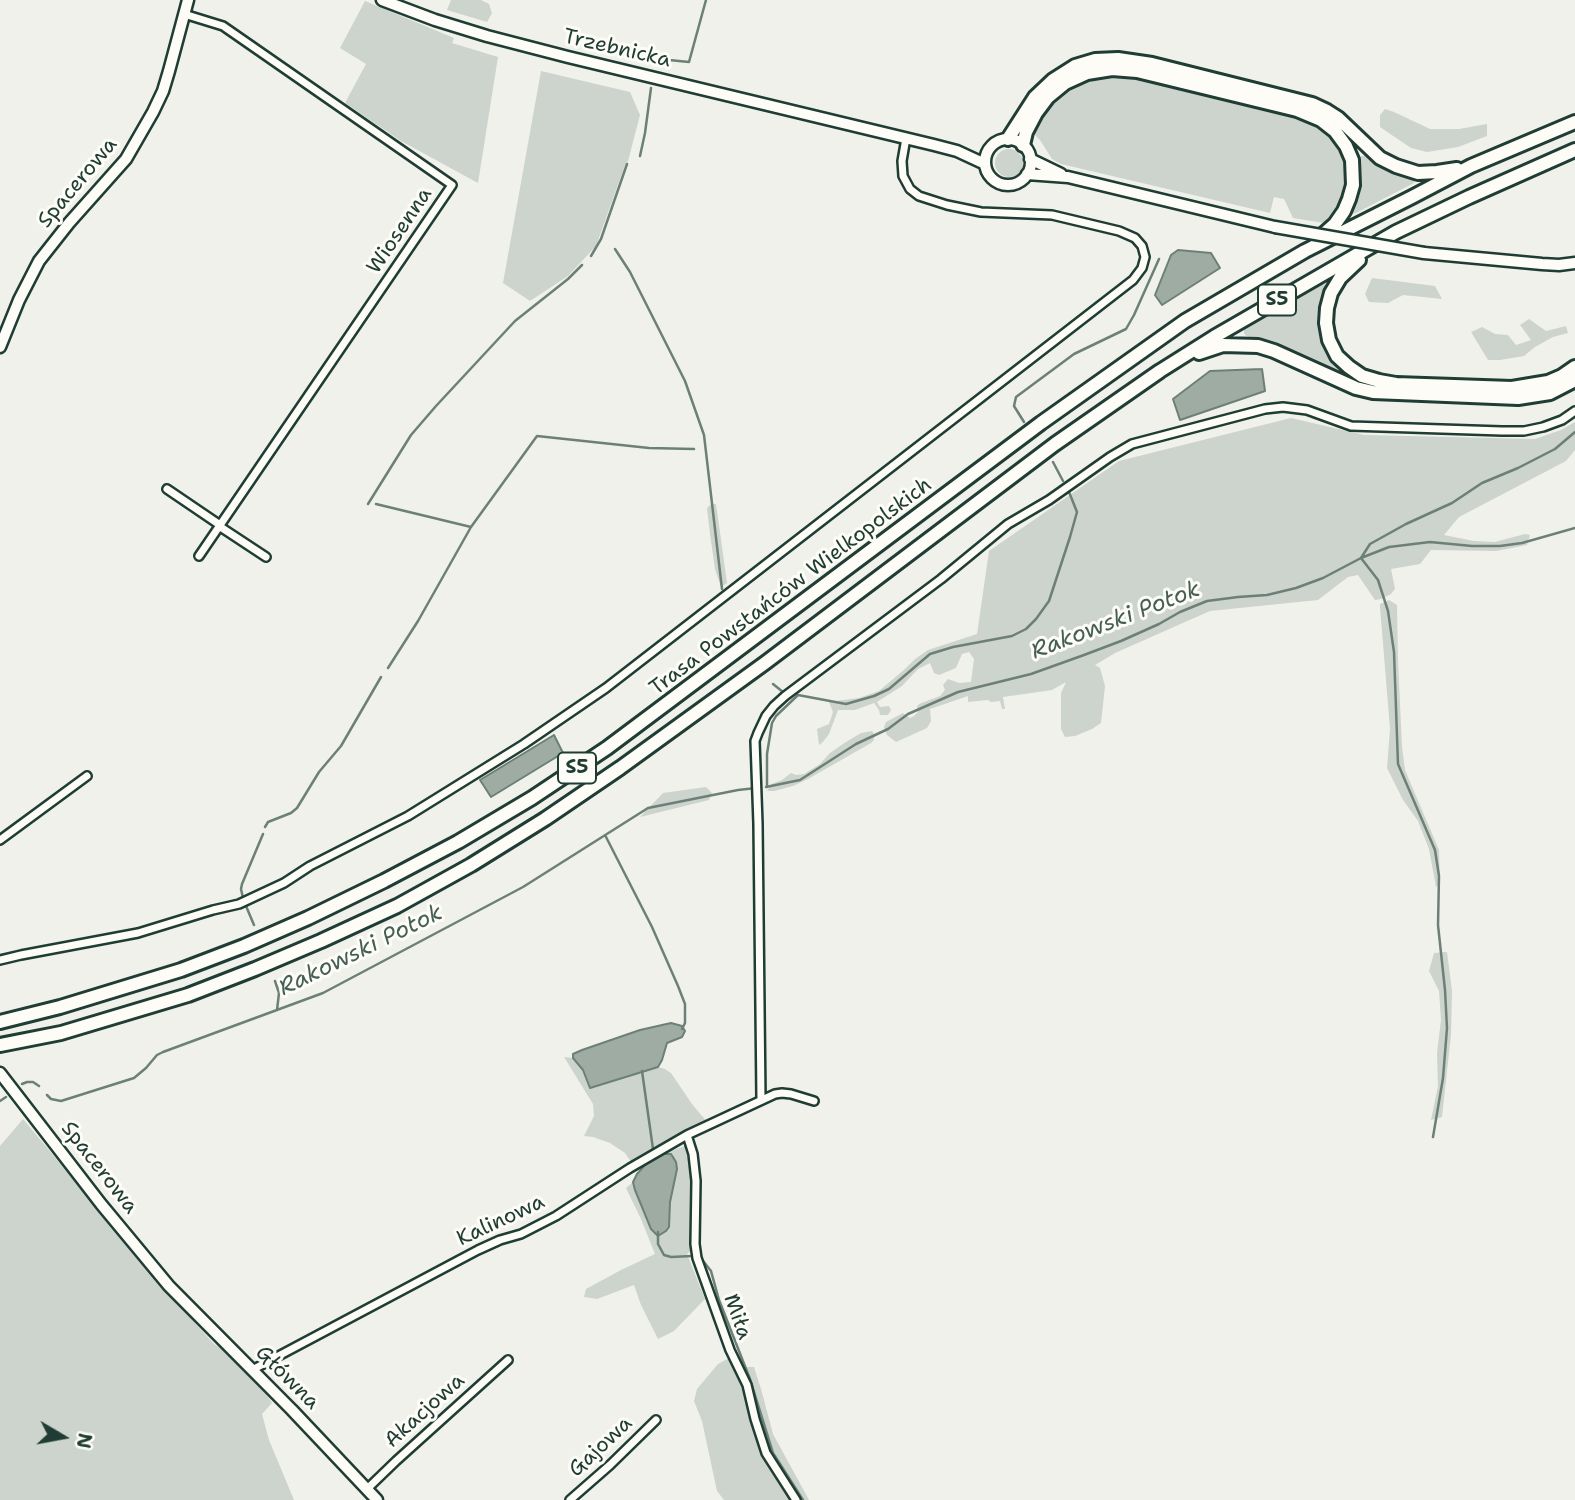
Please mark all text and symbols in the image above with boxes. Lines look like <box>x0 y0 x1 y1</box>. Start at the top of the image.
street label: Trzebnicka <box>561 24 673 74</box>
street label: Spacerowa <box>33 133 123 233</box>
street label: Wiosenna <box>362 183 438 279</box>
road number: S5 <box>1258 284 1296 316</box>
street label: Trasa Powstańców Wielkopolskich <box>645 473 937 701</box>
water label: Rakowski Potok <box>1028 576 1204 666</box>
road number: S5 <box>558 752 596 783</box>
water label: Rakowski Potok <box>275 899 447 1003</box>
street label: Spacerowa <box>55 1117 143 1219</box>
street label: Kalinowa <box>453 1190 549 1252</box>
street label: Miła <box>717 1291 757 1343</box>
street label: Główna <box>250 1341 324 1415</box>
street label: Akacjowa <box>380 1369 470 1453</box>
north arrow <box>28 1402 98 1472</box>
street label: Gajowa <box>564 1411 638 1483</box>
text: N <box>71 1431 98 1450</box>

